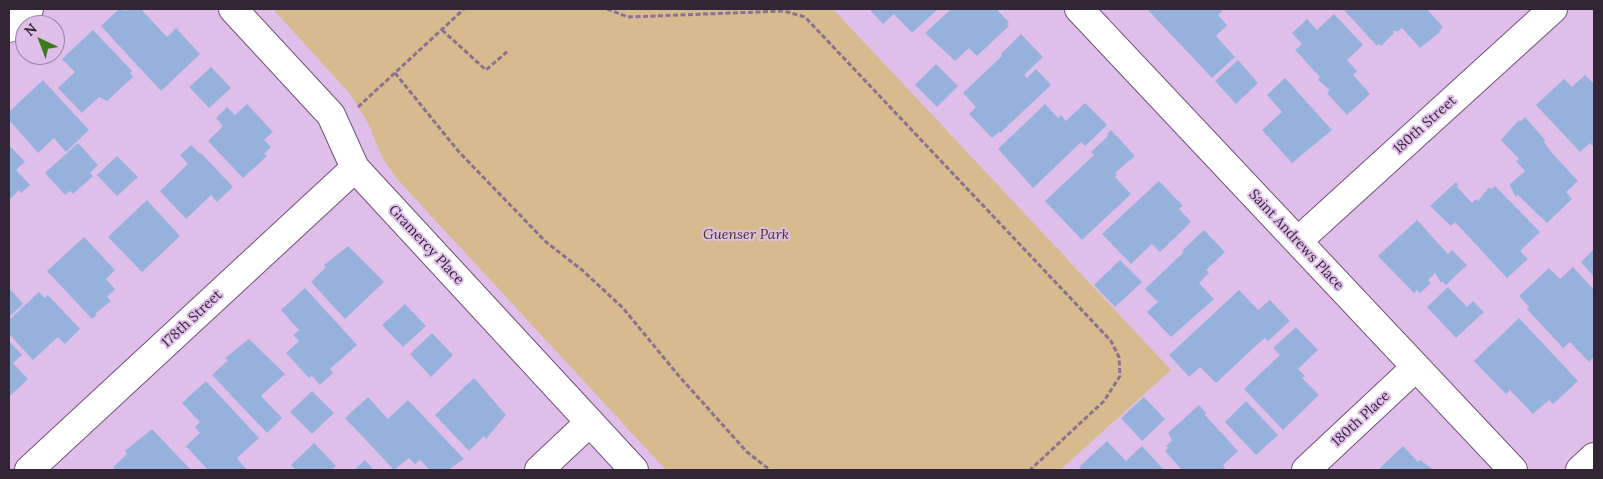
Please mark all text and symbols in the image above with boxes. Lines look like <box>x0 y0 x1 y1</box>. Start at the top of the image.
north arrow <box>15 15 65 65</box>
text: N <box>20 19 41 40</box>
street label: 180th Street <box>1390 92 1460 158</box>
street label: Saint Andrews Place <box>1245 186 1347 294</box>
street label: Gramercy Place <box>385 202 467 288</box>
park label: Guenser Park <box>703 227 789 243</box>
street label: 178th Street <box>158 287 226 351</box>
street label: 180th Place <box>1328 388 1394 450</box>

